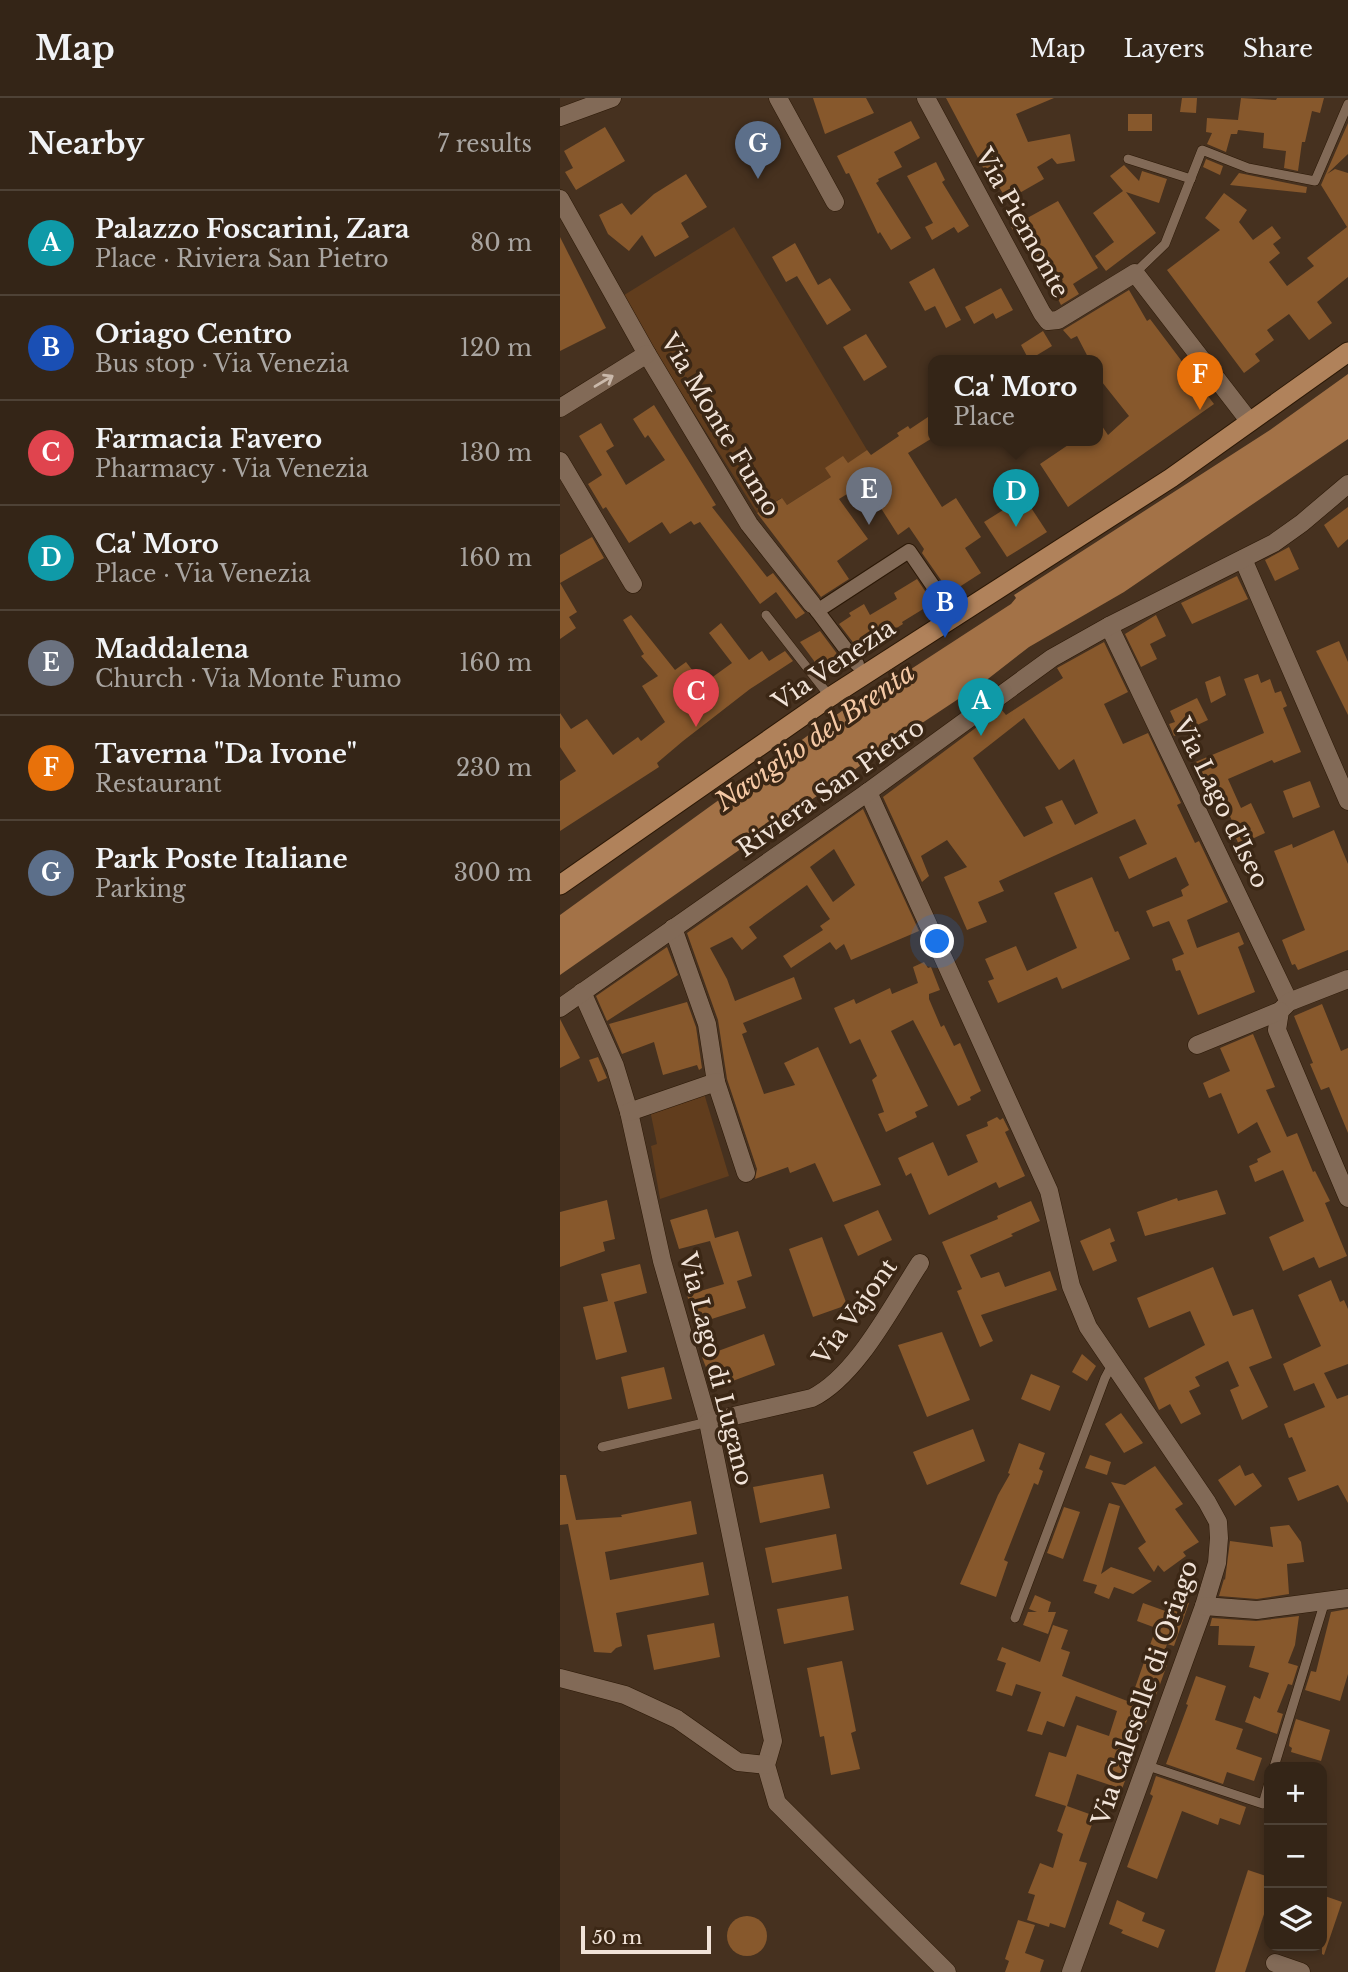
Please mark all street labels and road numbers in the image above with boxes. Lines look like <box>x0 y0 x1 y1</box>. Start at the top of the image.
street label: Via Piemonte <box>969 142 1075 302</box>
street label: Via Monte Fumo <box>654 327 786 521</box>
street label: Via Venezia <box>766 613 901 717</box>
street label: Riviera San Pietro <box>732 712 930 863</box>
street label: Via Lago d'Iseo <box>1167 712 1275 893</box>
street label: Via Lago di Lugano <box>673 1248 759 1488</box>
street label: Via Vajont <box>806 1253 903 1371</box>
street label: Via Caleselle di Oriago <box>1085 1556 1204 1830</box>

